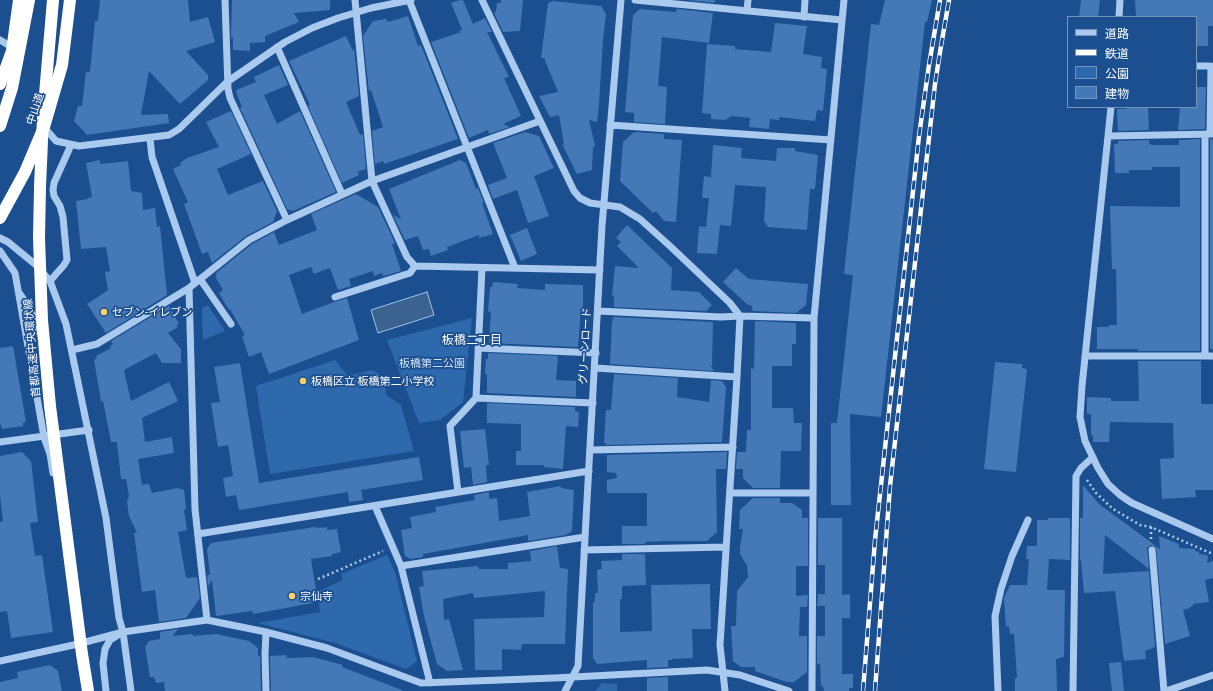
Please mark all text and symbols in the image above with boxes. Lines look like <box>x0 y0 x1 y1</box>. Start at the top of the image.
legend <box>1067 16 1197 108</box>
text: 道路 <box>1105 27 1129 40</box>
text: 鉄道 <box>1105 47 1129 60</box>
text: 公園 <box>1105 67 1129 80</box>
text: 建物 <box>1105 87 1129 100</box>
street label: 中山道 <box>24 91 46 127</box>
street label: 首都高速中央環状線 <box>21 298 43 398</box>
place label: セブン-イレブン <box>112 305 192 319</box>
marker: セブン-イレブン <box>99 307 109 317</box>
street label: グリーンロード <box>576 307 594 385</box>
district label: 板橋二丁目 <box>442 333 502 347</box>
park label: 板橋第二公園 <box>399 356 465 370</box>
place label: 板橋区立 板橋第二小学校 <box>311 374 435 388</box>
marker: 板橋区立 板橋第二小学校 <box>298 376 308 386</box>
place label: 宗仙寺 <box>300 589 333 603</box>
marker: 宗仙寺 <box>287 591 297 601</box>

